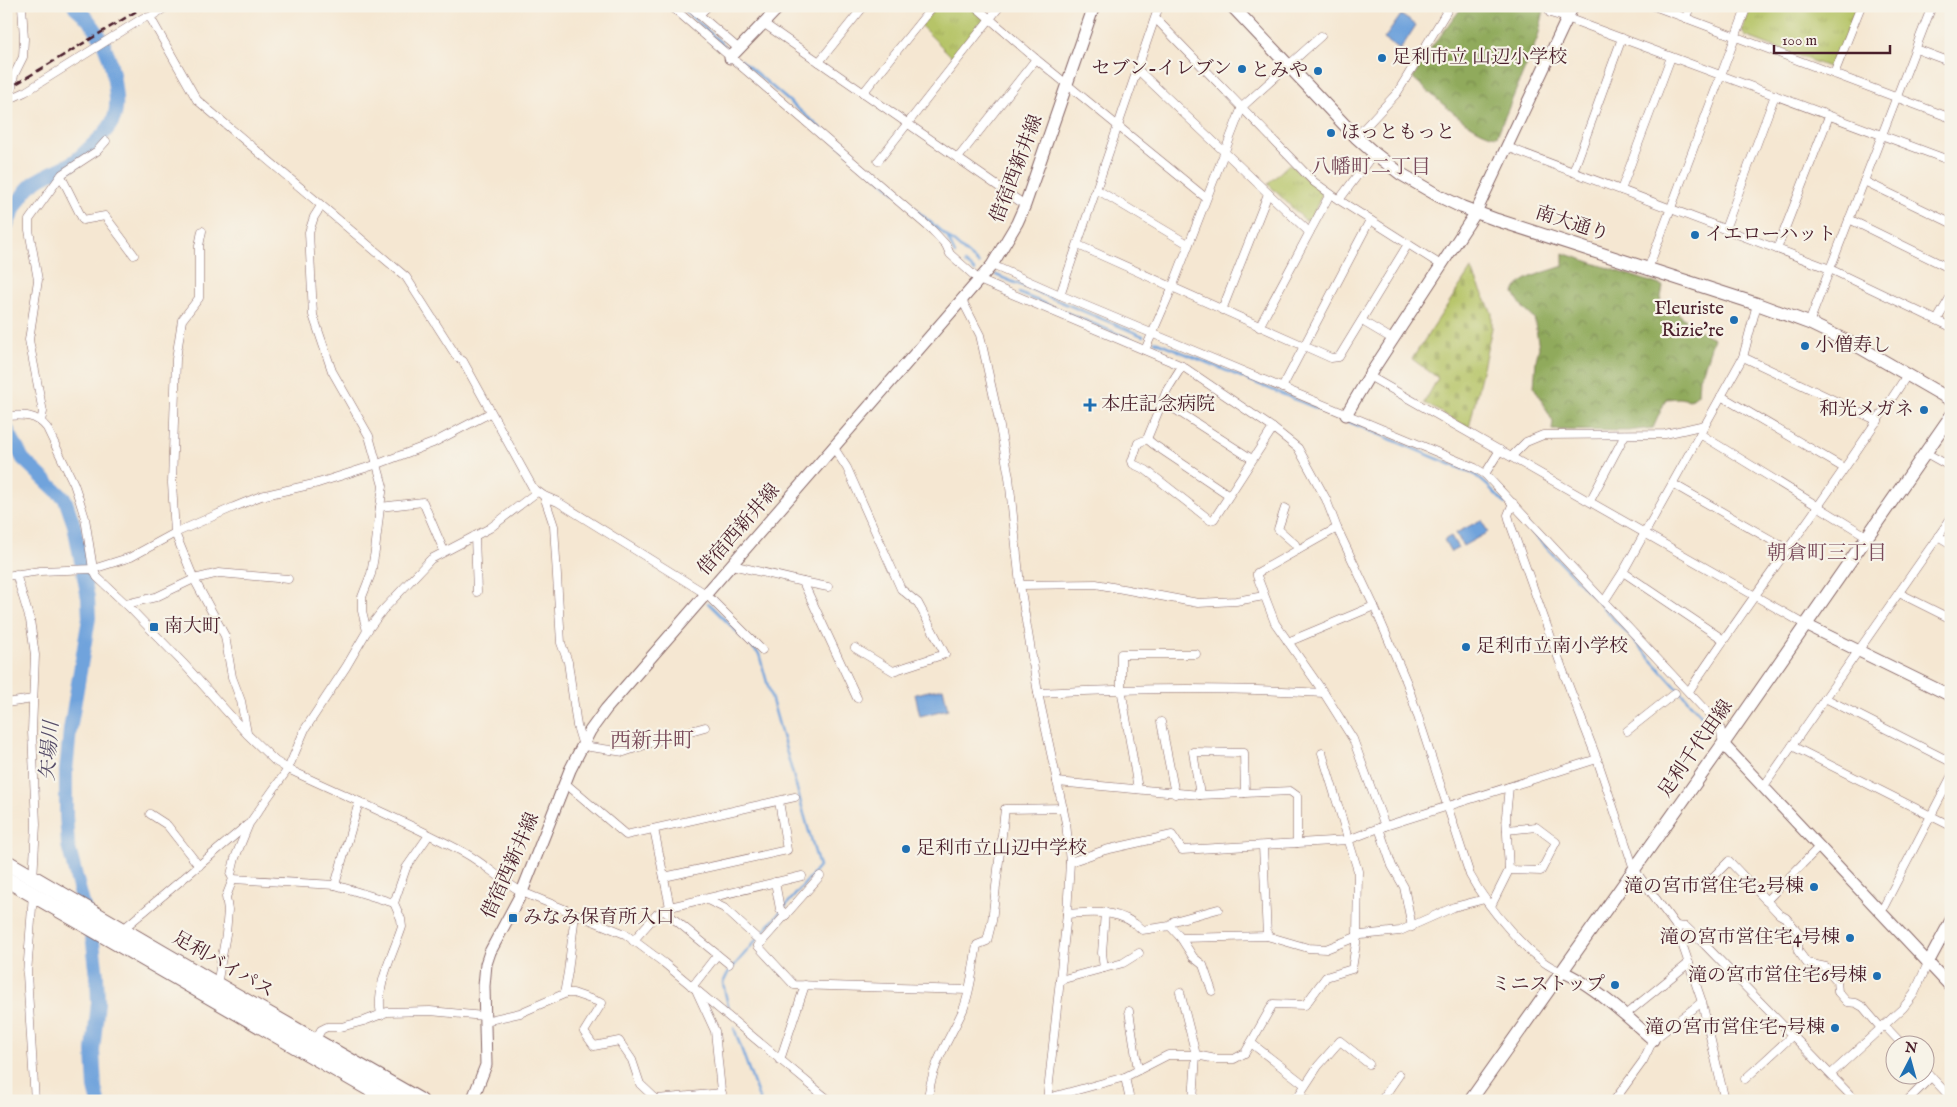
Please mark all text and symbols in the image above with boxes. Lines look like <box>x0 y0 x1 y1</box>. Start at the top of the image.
scale bar <box>1774 22 1891 54</box>
text: 100 m <box>1782 31 1818 50</box>
place label: 足利市立 山辺小学校 <box>1392 46 1567 70</box>
marker: 足利市立 山辺小学校 <box>1376 52 1388 64</box>
place label: セブン-イレブン <box>1092 57 1232 81</box>
place label: とみや <box>1251 59 1308 83</box>
marker: セブン-イレブン <box>1236 63 1248 75</box>
marker: とみや <box>1312 65 1324 77</box>
street label: 借宿西新井線 <box>985 111 1049 227</box>
place label: ほっともっと <box>1341 121 1455 145</box>
marker: ほっともっと <box>1325 127 1337 139</box>
district label: 八幡町二丁目 <box>1311 155 1431 180</box>
street label: 南大通り <box>1532 201 1612 247</box>
place label: イエローハット <box>1705 223 1836 247</box>
marker: イエローハット <box>1689 229 1701 241</box>
place label: Fleuriste Rizie're <box>1654 297 1724 343</box>
marker: Fleuriste Rizie're <box>1728 314 1740 326</box>
place label: 小僧寿し <box>1815 334 1891 358</box>
marker: 小僧寿し <box>1799 340 1811 352</box>
place label: 本庄記念病院 <box>1101 393 1215 417</box>
marker: 本庄記念病院 <box>1083 398 1097 412</box>
place label: 和光メガネ <box>1819 398 1914 422</box>
marker: 和光メガネ <box>1918 404 1930 416</box>
street label: 借宿西新井線 <box>693 479 785 581</box>
district label: 朝倉町三丁目 <box>1767 541 1887 566</box>
place label: 南大町 <box>164 615 221 639</box>
marker: 南大町 <box>148 621 160 633</box>
place label: 足利市立南小学校 <box>1476 635 1628 659</box>
marker: 足利市立南小学校 <box>1460 641 1472 653</box>
street label: 足利千代田線 <box>1653 695 1739 803</box>
water label: 矢場川 <box>35 718 65 782</box>
district label: 西新井町 <box>610 728 694 755</box>
street label: 借宿西新井線 <box>477 809 545 923</box>
place label: 足利市立山辺中学校 <box>916 837 1087 861</box>
marker: 足利市立山辺中学校 <box>900 843 912 855</box>
place label: 滝の宮市営住宅2号棟 <box>1624 875 1804 899</box>
marker: 滝の宮市営住宅2号棟 <box>1808 881 1820 893</box>
place label: みなみ保育所入口 <box>523 906 675 930</box>
marker: みなみ保育所入口 <box>507 912 519 924</box>
street label: 足利バイパス <box>168 926 278 1004</box>
place label: 滝の宮市営住宅4号棟 <box>1660 926 1840 950</box>
marker: 滝の宮市営住宅4号棟 <box>1844 932 1856 944</box>
place label: 滝の宮市営住宅6号棟 <box>1688 964 1867 988</box>
marker: 滝の宮市営住宅6号棟 <box>1871 970 1883 982</box>
place label: ミニストップ <box>1492 973 1605 997</box>
marker: ミニストップ <box>1609 979 1621 991</box>
place label: 滝の宮市営住宅7号棟 <box>1645 1016 1825 1040</box>
marker: 滝の宮市営住宅7号棟 <box>1829 1022 1841 1034</box>
north arrow <box>1884 1034 1934 1084</box>
text: N <box>1903 1038 1918 1058</box>

